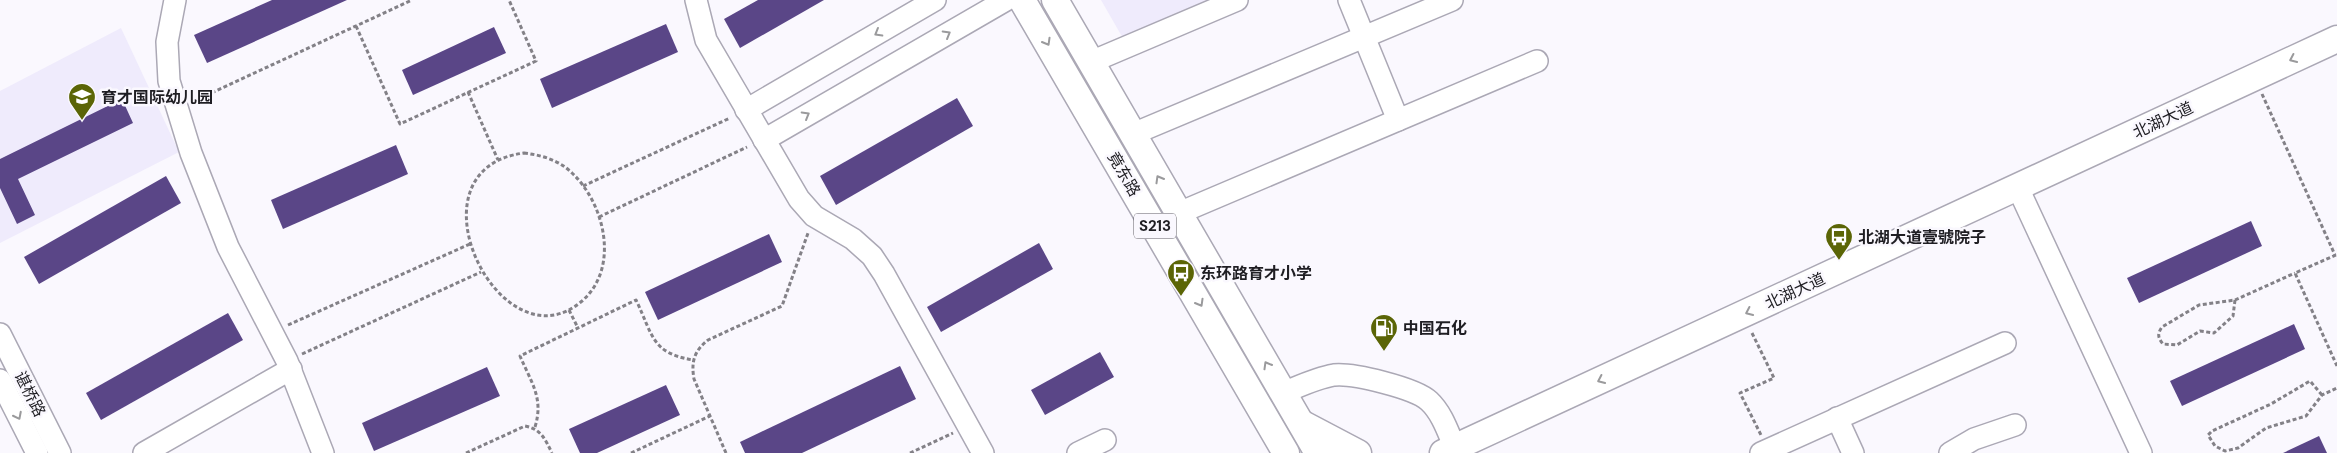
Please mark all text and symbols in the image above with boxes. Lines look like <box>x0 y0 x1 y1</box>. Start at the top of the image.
one-way arrow <box>875 27 884 37</box>
one-way arrow <box>941 30 950 40</box>
one-way arrow <box>1040 37 1050 46</box>
one-way arrow <box>2289 53 2298 64</box>
school or university icon: 育才国际幼儿园 <box>67 82 97 121</box>
place label: 育才国际幼儿园 <box>101 87 213 108</box>
street label: 北湖大道 <box>2130 97 2196 143</box>
one-way arrow <box>801 112 810 122</box>
street label: 竟东路 <box>1103 148 1145 200</box>
one-way arrow <box>1156 176 1166 185</box>
road number: S213 <box>1134 214 1176 238</box>
bus stop icon: 北湖大道壹號院子 <box>1824 222 1854 261</box>
place label: 北湖大道壹號院子 <box>1858 227 1986 248</box>
bus stop icon: 东环路育才小学 <box>1166 258 1196 297</box>
place label: 东环路育才小学 <box>1200 263 1312 284</box>
street label: 北湖大道 <box>1762 268 1828 314</box>
one-way arrow <box>1194 297 1204 306</box>
one-way arrow <box>1745 306 1754 316</box>
fuel station icon: 中国石化 <box>1369 313 1399 352</box>
place label: 中国石化 <box>1403 318 1467 339</box>
one-way arrow <box>1264 362 1274 371</box>
street label: 谌桥路 <box>10 368 50 420</box>
one-way arrow <box>1597 374 1606 384</box>
one-way arrow <box>12 411 22 420</box>

